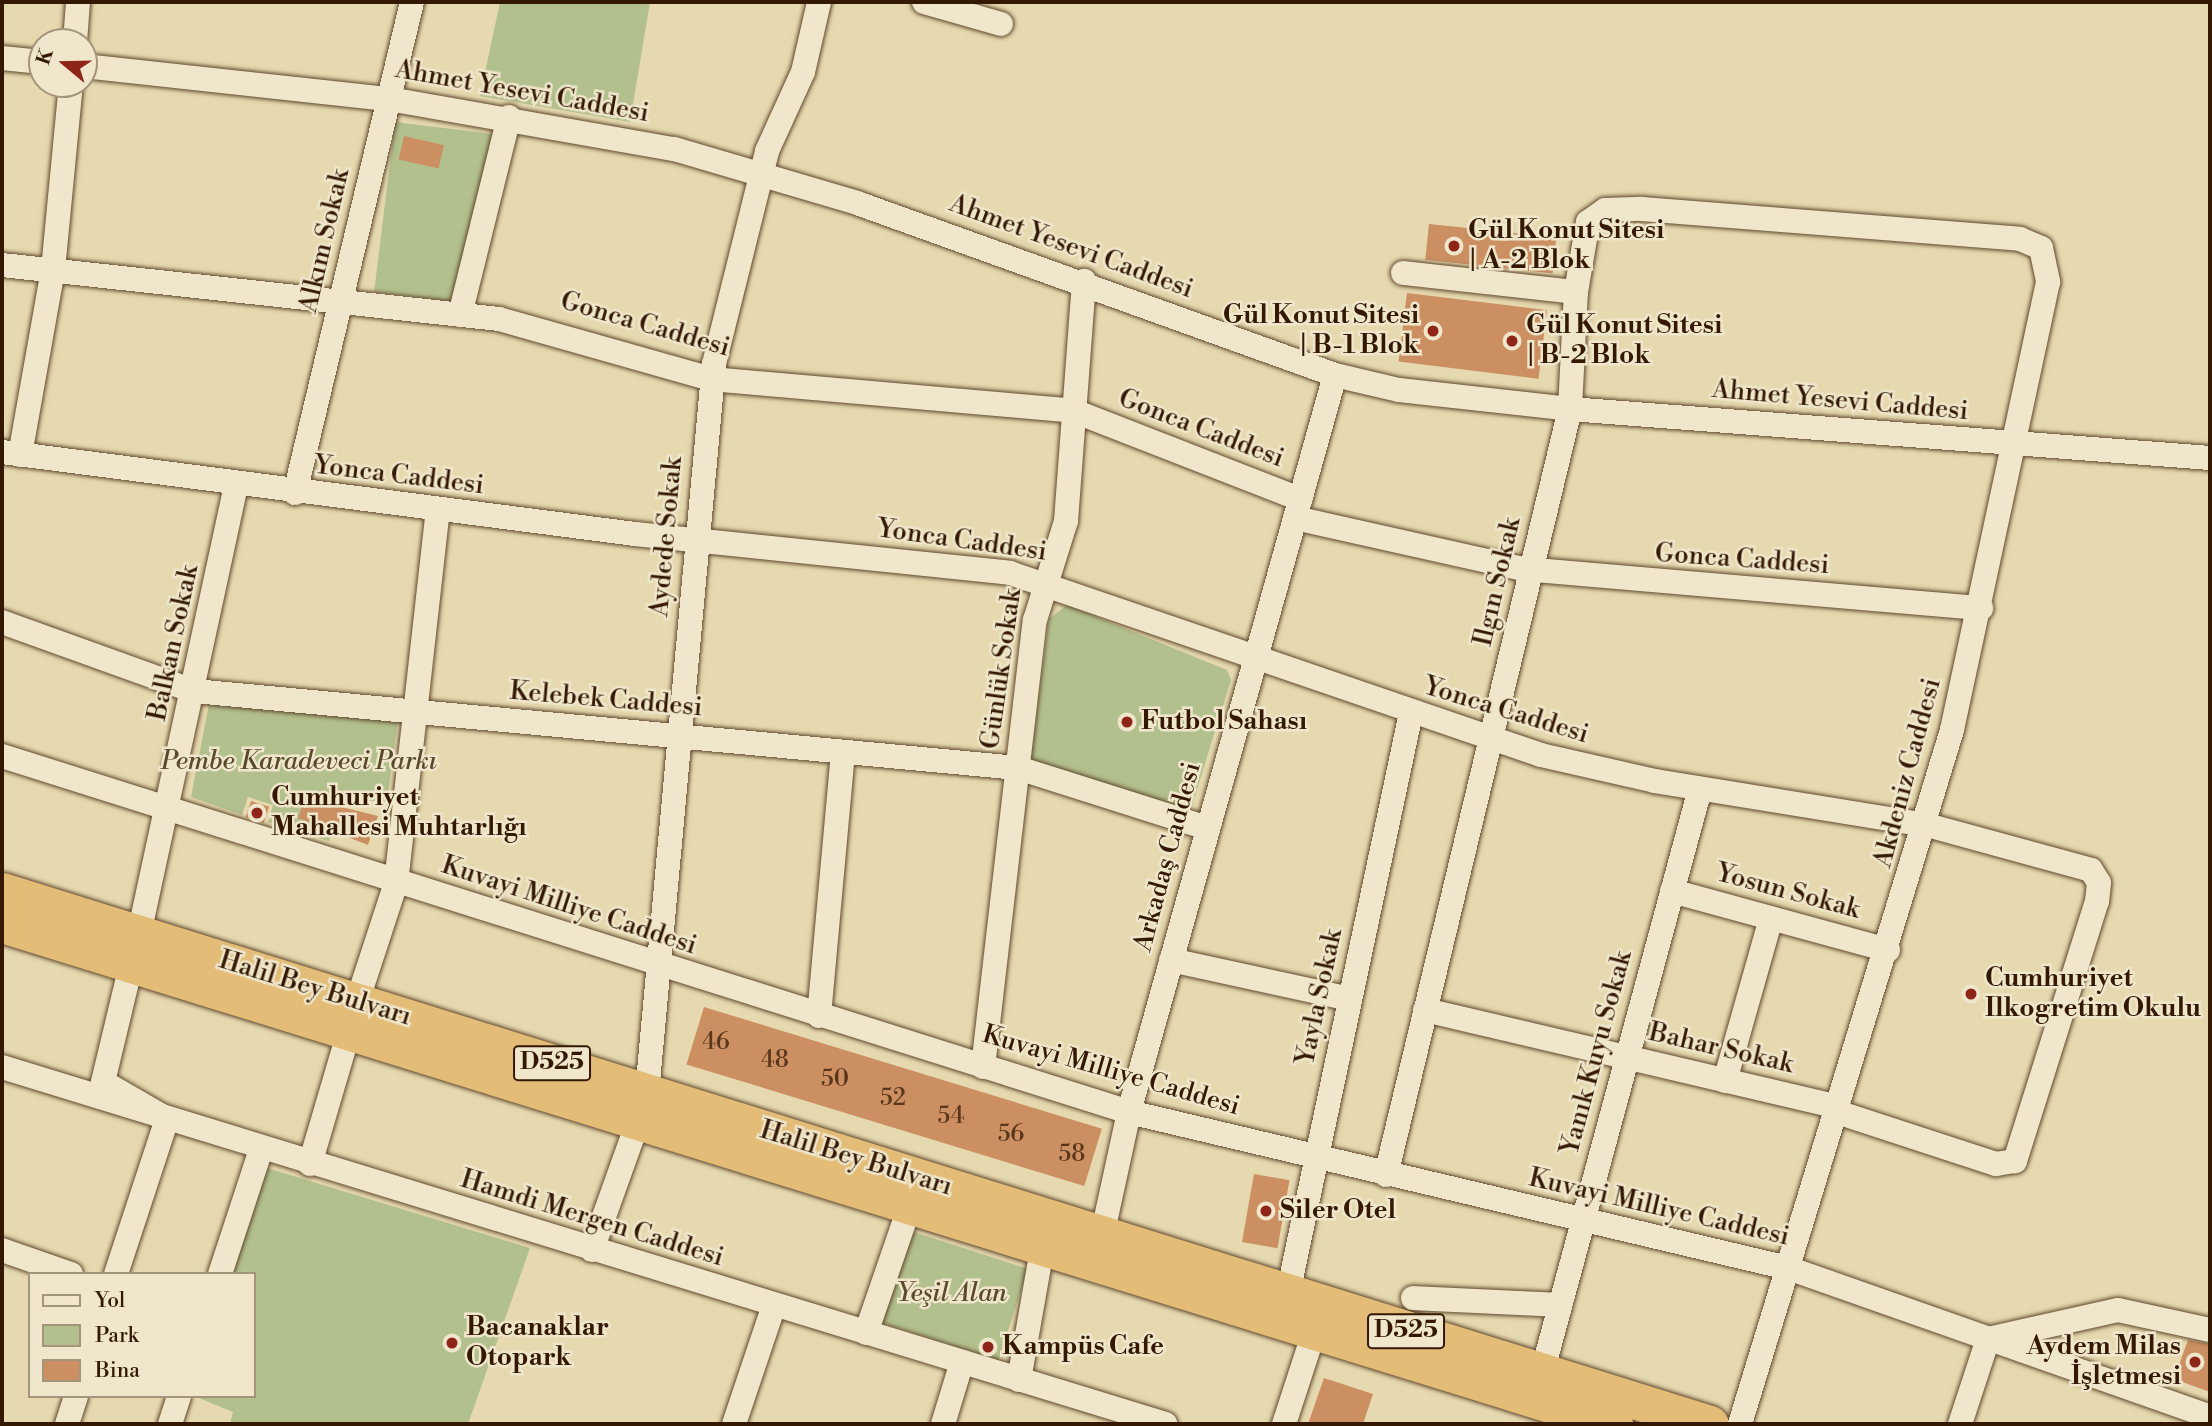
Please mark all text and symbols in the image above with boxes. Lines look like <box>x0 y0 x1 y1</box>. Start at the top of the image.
north arrow <box>28 28 98 98</box>
text: K <box>31 46 59 68</box>
street label: Ahmet Yesevi Caddesi <box>393 54 651 130</box>
street label: Alkım Sokak <box>293 166 357 316</box>
street label: Ahmet Yesevi Caddesi <box>945 188 1197 306</box>
place label: Gül Konut Sitesi | A-2 Blok <box>1468 215 1664 276</box>
marker: Gül Konut Sitesi | A-2 Blok <box>1446 238 1462 254</box>
street label: Gonca Caddesi <box>557 286 733 364</box>
place label: Gül Konut Sitesi | B-1 Blok <box>1223 300 1419 362</box>
place label: Gül Konut Sitesi | B-2 Blok <box>1526 310 1722 372</box>
marker: Gül Konut Sitesi | B-1 Blok <box>1425 323 1441 339</box>
marker: Gül Konut Sitesi | B-2 Blok <box>1504 333 1520 349</box>
street label: Ahmet Yesevi Caddesi <box>1711 374 1969 428</box>
street label: Gonca Caddesi <box>1114 383 1288 475</box>
street label: Yonca Caddesi <box>312 450 486 502</box>
street label: Aydede Sokak <box>644 456 690 618</box>
street label: Yonca Caddesi <box>875 514 1049 568</box>
street label: Ilgın Sokak <box>1468 515 1528 649</box>
street label: Gonca Caddesi <box>1654 538 1830 582</box>
street label: Balkan Sokak <box>142 562 206 724</box>
street label: Günlük Sokak <box>975 587 1029 751</box>
street label: Yonca Caddesi <box>1420 671 1592 751</box>
street label: Akdeniz Caddesi <box>1868 675 1948 871</box>
street label: Kelebek Caddesi <box>508 676 704 724</box>
place label: Futbol Sahası <box>1141 706 1307 738</box>
marker: Futbol Sahası <box>1119 714 1135 730</box>
park label: Pembe Karadeveci Parkı <box>161 746 437 778</box>
street label: Arkadaş Caddesi <box>1128 759 1208 955</box>
place label: Cumhuriyet Mahallesi Muhtarlığı <box>271 782 527 844</box>
marker: Cumhuriyet Mahallesi Muhtarlığı <box>249 805 265 821</box>
street label: Kuvayi Milliye Caddesi <box>437 850 701 962</box>
street label: Yosun Sokak <box>1713 858 1863 926</box>
street label: Yayla Sokak <box>1290 926 1350 1068</box>
street label: Halil Bey Bulvarı <box>215 945 415 1033</box>
street label: Yanık Kuyu Sokak <box>1555 948 1639 1158</box>
place label: Cumhuriyet Ilkogretim Okulu <box>1985 963 2201 1024</box>
marker: Cumhuriyet Ilkogretim Okulu <box>1963 986 1979 1002</box>
street label: Bahar Sokak <box>1646 1017 1796 1081</box>
street label: Kuvayi Milliye Caddesi <box>979 1019 1243 1123</box>
house number: 46 <box>702 1028 730 1056</box>
road number: D525 <box>512 1042 592 1084</box>
house number: 48 <box>761 1046 789 1074</box>
house number: 50 <box>821 1065 849 1093</box>
house number: 52 <box>880 1084 906 1112</box>
house number: 54 <box>938 1102 964 1130</box>
street label: Halil Bey Bulvarı <box>756 1115 956 1203</box>
house number: 56 <box>998 1120 1024 1148</box>
house number: 58 <box>1059 1140 1085 1168</box>
street label: Kuvayi Milliye Caddesi <box>1526 1163 1792 1253</box>
street label: Hamdi Mergen Caddesi <box>457 1164 727 1274</box>
place label: Siler Otel <box>1280 1195 1396 1227</box>
marker: Siler Otel <box>1258 1203 1274 1219</box>
legend <box>28 1272 256 1398</box>
park label: Yeşil Alan <box>897 1278 1007 1310</box>
text: Yol <box>95 1288 125 1314</box>
road number: D525 <box>1366 1310 1446 1352</box>
place label: Bacanaklar Otopark <box>466 1312 609 1374</box>
text: Park <box>95 1323 139 1349</box>
place label: Kampüs Cafe <box>1002 1331 1164 1363</box>
place label: Aydem Milas İşletmesi <box>2026 1331 2181 1392</box>
marker: Bacanaklar Otopark <box>444 1335 460 1351</box>
marker: Kampüs Cafe <box>980 1339 996 1355</box>
marker: Aydem Milas İşletmesi <box>2187 1354 2203 1370</box>
text: Bina <box>95 1358 140 1384</box>

